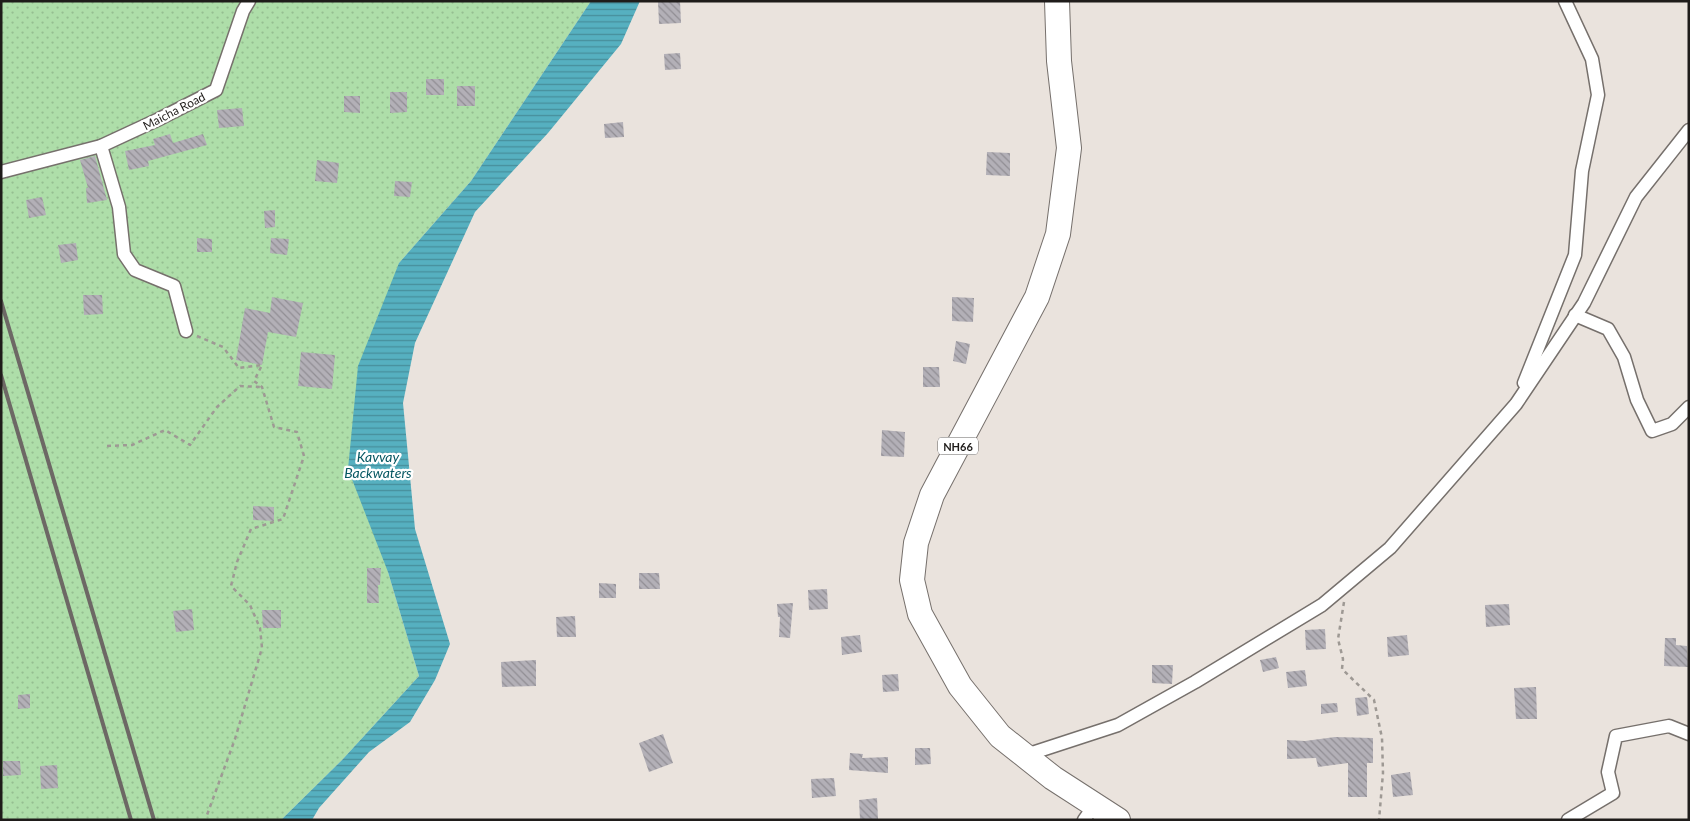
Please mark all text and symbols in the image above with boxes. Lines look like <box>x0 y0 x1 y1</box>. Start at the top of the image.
street label: Maicha Road <box>140 89 208 133</box>
road number: NH66 <box>938 438 978 454</box>
water label: Kavvay Backwaters <box>344 448 412 481</box>

